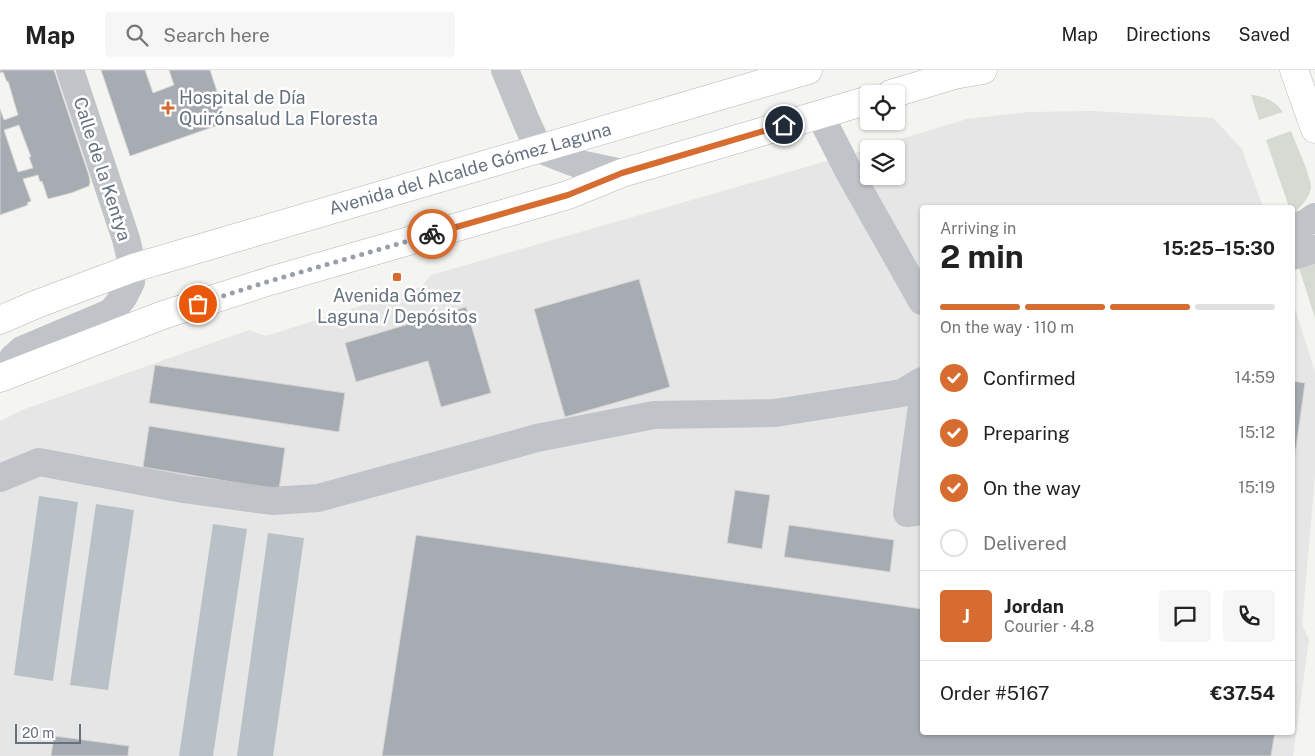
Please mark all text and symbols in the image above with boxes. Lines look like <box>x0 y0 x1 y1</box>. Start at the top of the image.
search box <box>105 12 455 57</box>
text: Map <box>25 21 75 49</box>
icon: search <box>123 21 151 49</box>
text: Search here <box>163 24 270 46</box>
text: Map <box>1061 24 1098 45</box>
text: Directions <box>1126 24 1211 45</box>
text: Saved <box>1239 24 1290 45</box>
map controls <box>860 85 905 185</box>
button: locate <box>860 85 905 130</box>
place label: Hospital de Día Quirónsalud La Floresta <box>179 87 378 129</box>
street label: Calle de la Kentya <box>69 94 136 243</box>
marker: Hospital de Día Quirónsalud La Floresta <box>161 101 175 115</box>
pin <box>763 104 805 146</box>
icon: home <box>770 111 798 139</box>
street label: Avenida del Alcalde Gómez Laguna <box>326 118 613 219</box>
button: layers <box>860 140 905 185</box>
courier <box>407 209 457 259</box>
text: Arriving in <box>940 219 1016 238</box>
icon: bike <box>418 220 446 248</box>
text: 15:25–15:30 <box>1163 237 1275 259</box>
text: 2 min <box>940 238 1024 275</box>
marker: Avenida Gómez Laguna / Depósitos <box>391 271 403 283</box>
pin <box>177 283 219 325</box>
place label: Avenida Gómez Laguna / Depósitos <box>317 285 477 327</box>
icon: bag <box>184 290 212 318</box>
text: On the way · 110 m <box>940 318 1074 337</box>
icon: check <box>940 364 968 392</box>
text: Confirmed <box>983 367 1076 389</box>
text: 14:59 <box>1235 368 1275 387</box>
icon: check <box>940 419 968 447</box>
text: Preparing <box>983 422 1070 444</box>
text: 15:12 <box>1239 423 1275 442</box>
icon: check <box>940 474 968 502</box>
text: On the way <box>983 477 1081 499</box>
text: 15:19 <box>1238 478 1275 497</box>
text: Delivered <box>983 532 1067 554</box>
button: chat <box>1159 590 1211 642</box>
button: phone <box>1223 590 1275 642</box>
text: Jordan <box>1004 595 1064 617</box>
text: J <box>962 605 970 627</box>
text: Courier · 4.8 <box>1004 617 1094 636</box>
text: Order #5167 <box>940 682 1049 704</box>
text: €37.54 <box>1210 682 1275 704</box>
scale bar <box>15 721 81 744</box>
text: 20 m <box>22 725 54 741</box>

